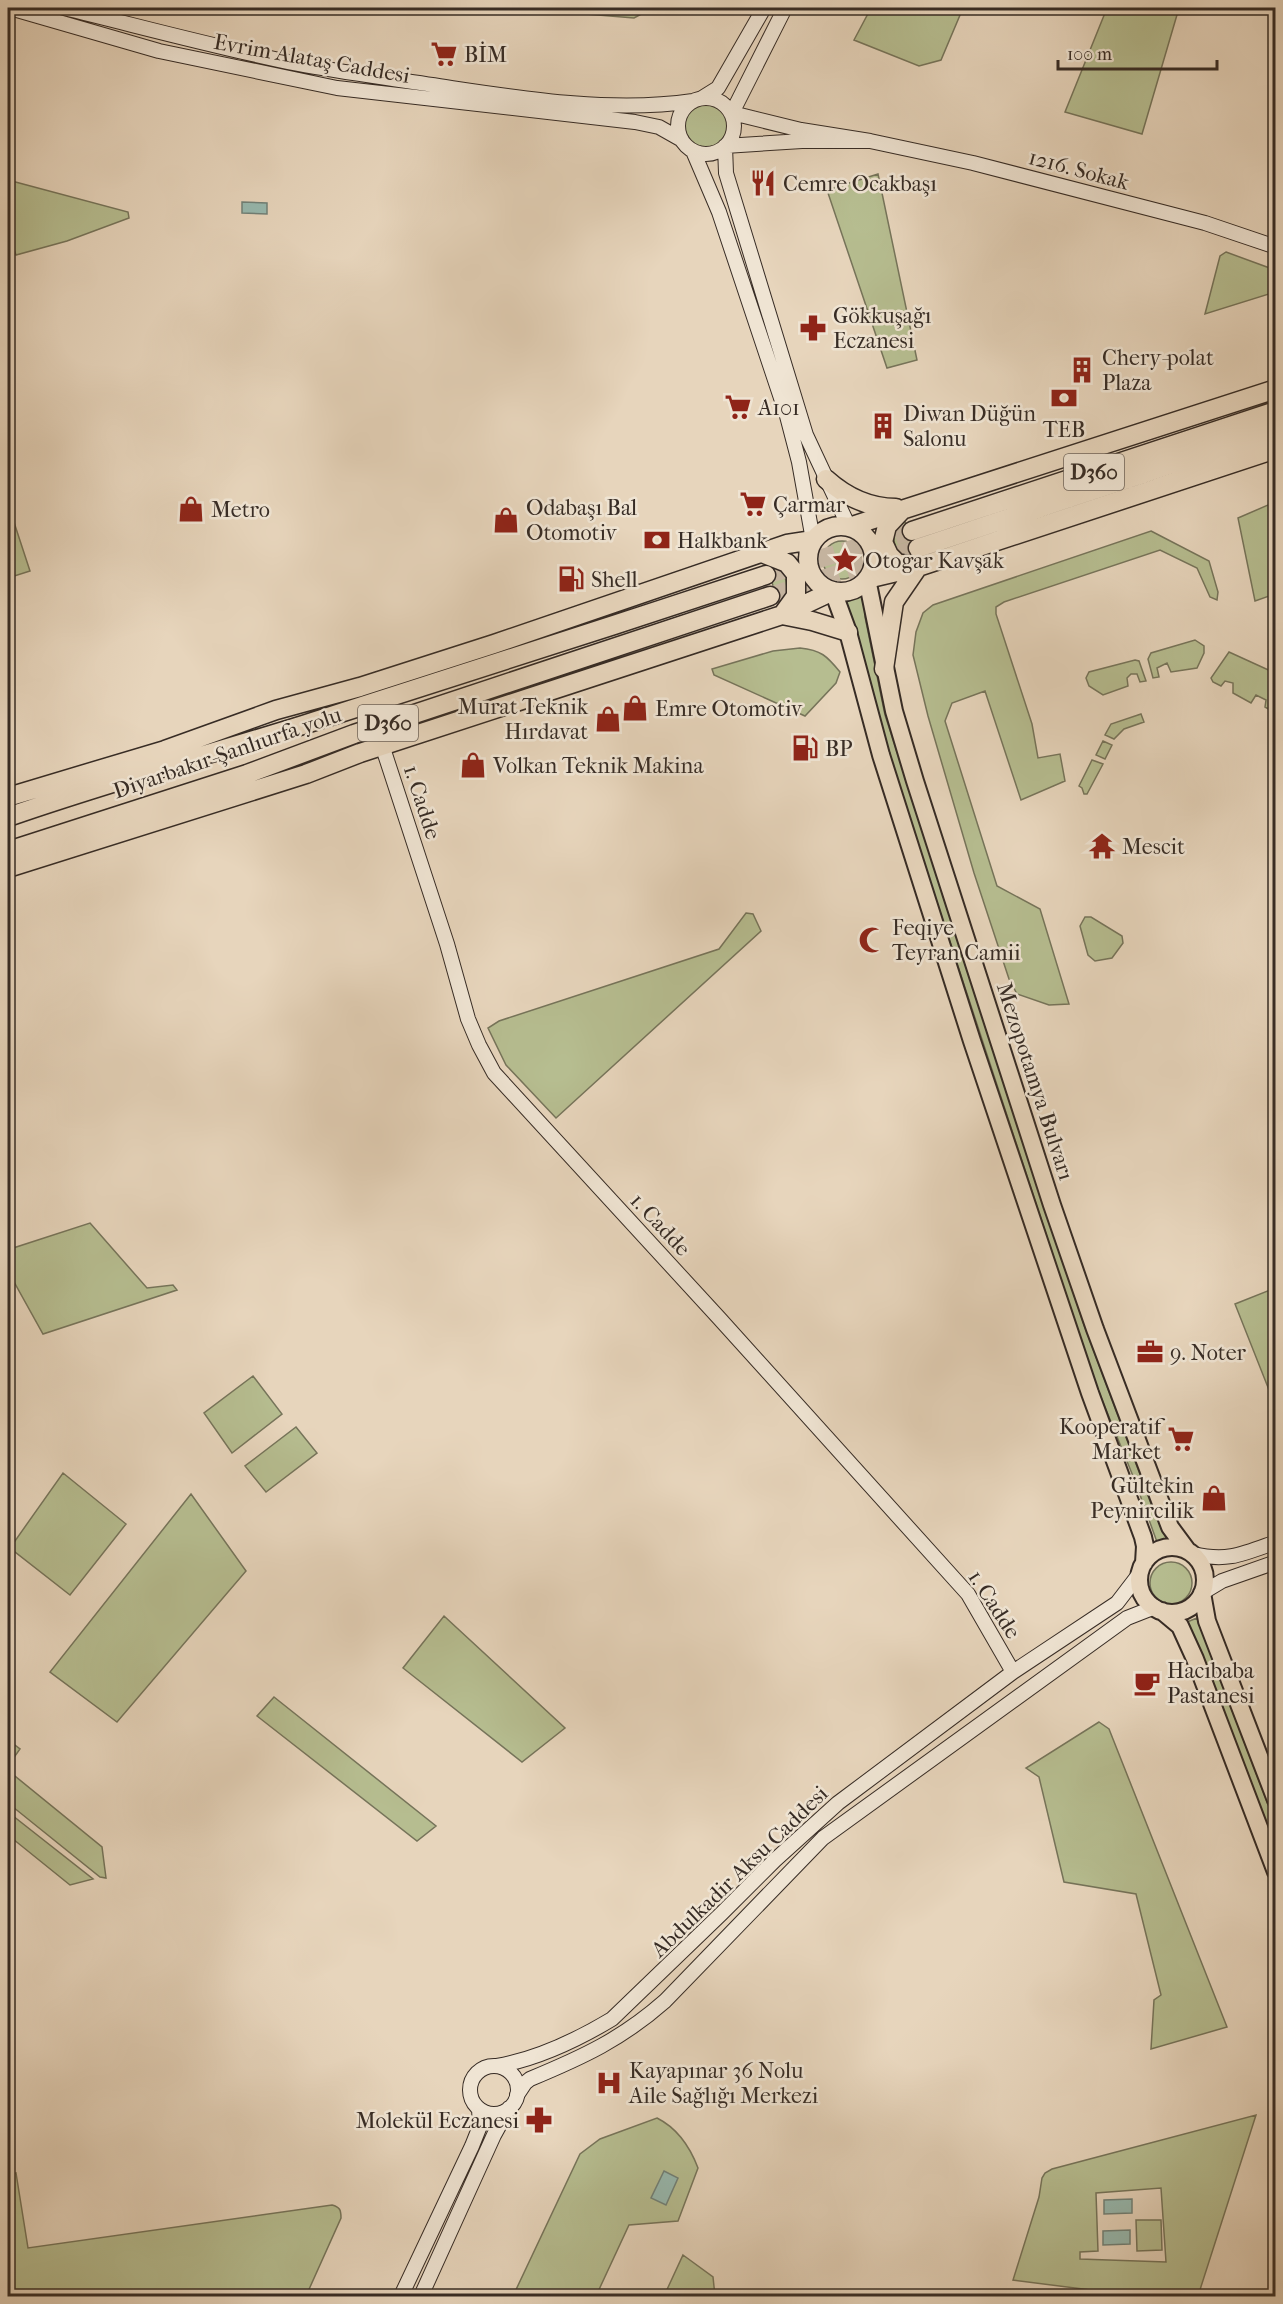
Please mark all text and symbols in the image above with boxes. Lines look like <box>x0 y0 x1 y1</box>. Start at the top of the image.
street label: Evrim Alataş Caddesi <box>212 29 412 89</box>
scale bar <box>1058 33 1217 71</box>
supermarket icon: BİM <box>429 39 459 69</box>
place label: BİM <box>464 41 507 68</box>
text: 100 m <box>1067 44 1112 65</box>
street label: 1216. Sokak <box>1026 144 1132 196</box>
restaurant icon: Cemre Ocakbaşı <box>748 168 778 198</box>
place label: Cemre Ocakbaşı <box>783 171 937 197</box>
place label: Gökkuşağı Eczanesi <box>833 303 932 354</box>
pharmacy icon: Gökkuşağı Eczanesi <box>798 313 828 343</box>
place label: Chery-polat Plaza <box>1102 345 1214 396</box>
building icon: Chery-polat Plaza <box>1067 355 1097 385</box>
bank icon: TEB <box>1049 383 1079 413</box>
supermarket icon: A101 <box>723 392 753 422</box>
place label: A101 <box>757 395 800 421</box>
place label: Diwan Düğün Salonu <box>903 401 1036 452</box>
building icon: Diwan Düğün Salonu <box>868 411 898 441</box>
place label: TEB <box>1043 417 1085 443</box>
road number: D360 <box>1064 454 1124 490</box>
supermarket icon: Çarmar <box>738 489 768 519</box>
place label: Çarmar <box>773 492 846 518</box>
shop icon: Metro <box>176 494 206 524</box>
place label: Odabaşı Bal Otomotiv <box>526 495 637 546</box>
place label: Metro <box>211 497 270 523</box>
shop icon: Odabaşı Bal Otomotiv <box>491 505 521 535</box>
bank icon: Halkbank <box>642 525 672 555</box>
place label: Halkbank <box>677 528 768 554</box>
place icon: Otogar Kavşak <box>830 545 860 575</box>
place label: Otogar Kavşak <box>865 548 1005 574</box>
fuel station icon: Shell <box>556 564 586 594</box>
place label: Shell <box>591 567 638 593</box>
shop icon: Emre Otomotiv <box>620 693 650 723</box>
place label: Murat Teknik Hırdavat <box>458 694 589 745</box>
place label: Emre Otomotiv <box>655 696 803 722</box>
street label: Diyarbakır-Şanlıurfa yolu <box>110 701 346 804</box>
shop icon: Murat Teknik Hırdavat <box>593 704 623 734</box>
road number: D360 <box>358 705 418 741</box>
fuel station icon: BP <box>790 733 820 763</box>
place label: BP <box>825 736 852 762</box>
shop icon: Volkan Teknik Makina <box>458 750 488 780</box>
place label: Volkan Teknik Makina <box>492 753 704 779</box>
street label: 1. Cadde <box>398 762 446 843</box>
temple icon: Mescit <box>1087 831 1117 861</box>
place label: Mescit <box>1122 834 1185 860</box>
place label: Feqiye Teyran Camii <box>892 915 1021 966</box>
mosque icon: Feqiye Teyran Camii <box>857 925 887 955</box>
street label: Mezopotamya Bulvarı <box>991 979 1079 1184</box>
street label: 1. Cadde <box>625 1188 696 1262</box>
office icon: 9. Noter <box>1135 1337 1165 1367</box>
place label: 9. Noter <box>1170 1340 1247 1366</box>
place label: Kooperatif Market <box>1059 1414 1166 1465</box>
supermarket icon: Kooperatif Market <box>1166 1424 1196 1454</box>
place label: Gültekin Peynircilik <box>1090 1473 1195 1524</box>
shop icon: Gültekin Peynircilik <box>1199 1483 1229 1513</box>
street label: 1. Cadde <box>962 1565 1026 1644</box>
place label: Hacıbaba Pastanesi <box>1167 1658 1255 1709</box>
cafe icon: Hacıbaba Pastanesi <box>1132 1668 1162 1698</box>
street label: Abdulkadir Aksu Caddesi <box>645 1780 834 1964</box>
place label: Kayapınar 36 Nolu Aile Sağlığı Merkezi <box>628 2058 819 2109</box>
hospital icon: Kayapınar 36 Nolu Aile Sağlığı Merkezi <box>594 2068 624 2098</box>
pharmacy icon: Molekül Eczanesi <box>524 2105 554 2135</box>
place label: Molekül Eczanesi <box>356 2108 519 2134</box>

